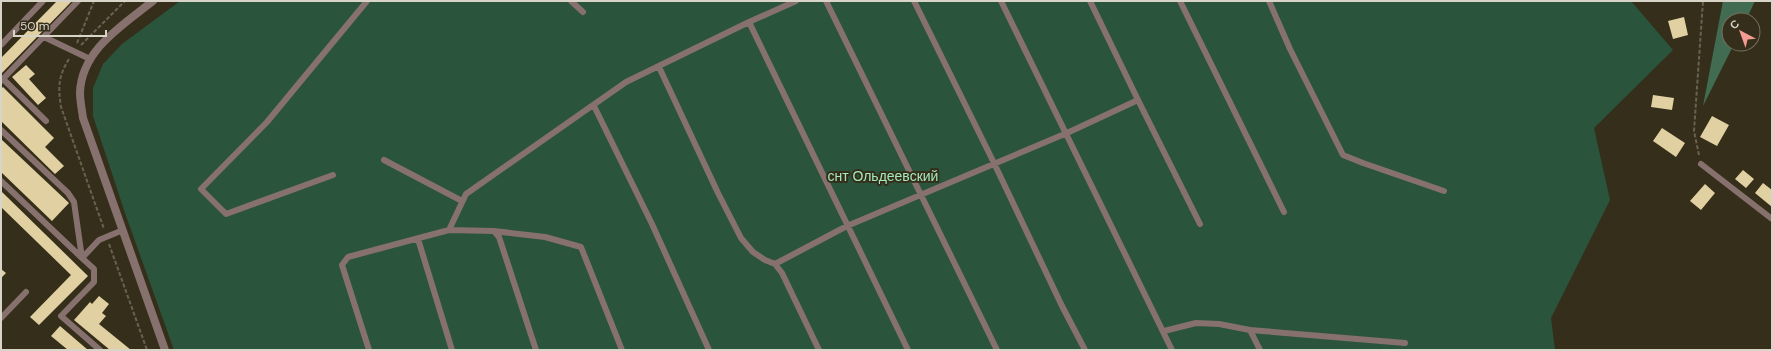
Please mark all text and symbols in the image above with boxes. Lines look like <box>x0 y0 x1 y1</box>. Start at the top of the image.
scale bar <box>14 12 106 38</box>
north arrow <box>1721 12 1761 52</box>
text: С <box>1727 17 1742 32</box>
text: 50 m <box>20 18 49 34</box>
park label: снт Ольдеевский <box>828 167 938 185</box>

